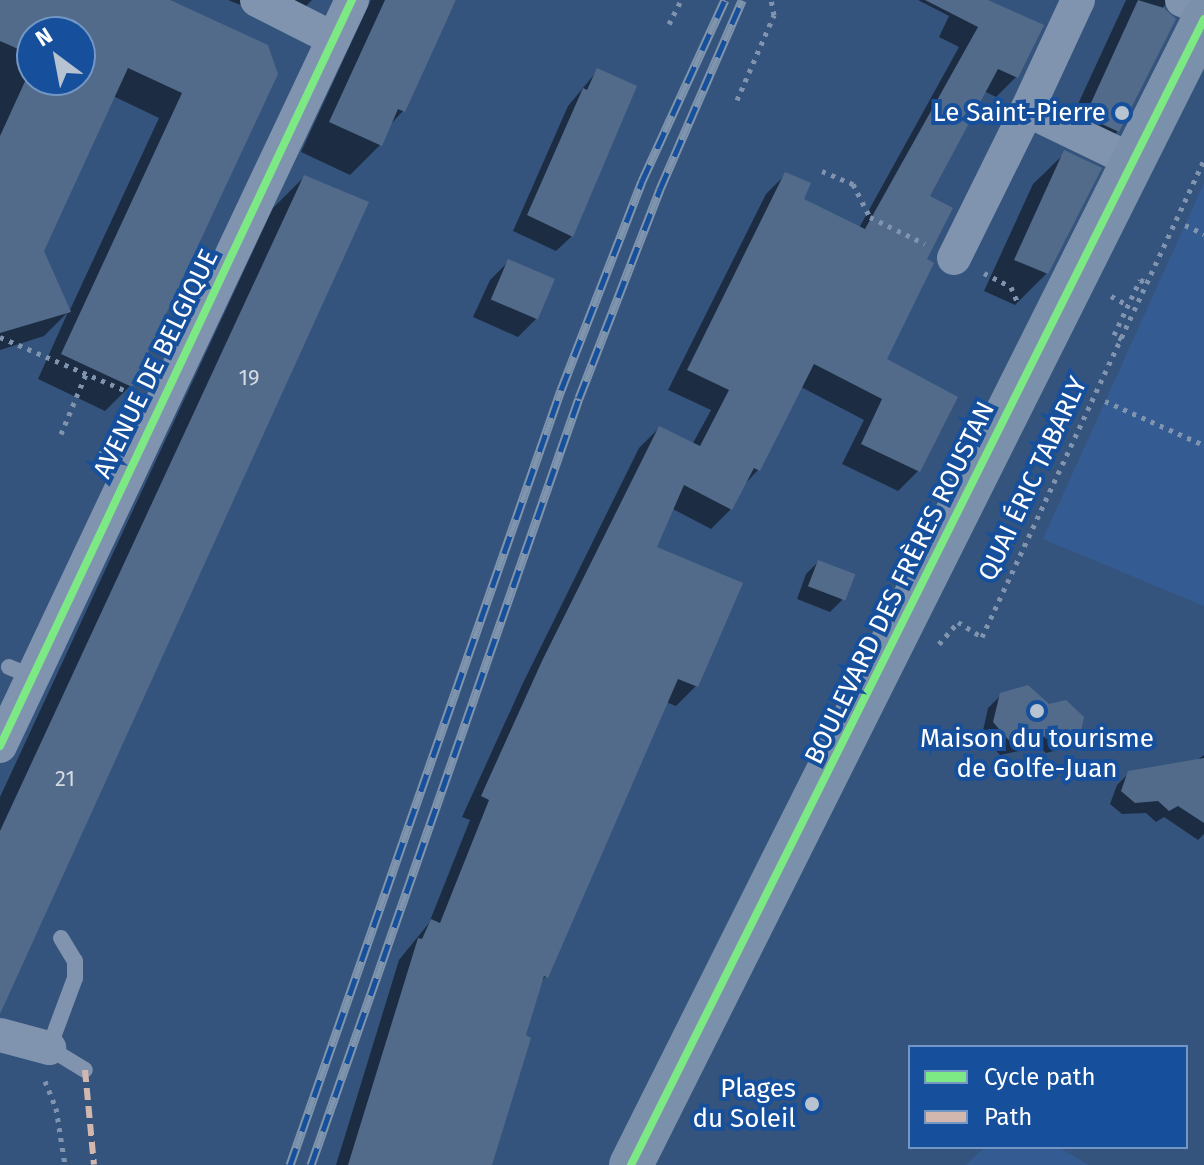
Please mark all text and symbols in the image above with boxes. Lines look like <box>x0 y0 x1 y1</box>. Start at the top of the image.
north arrow <box>16 16 96 96</box>
text: N <box>31 22 57 52</box>
place label: Le Saint-Pierre <box>933 97 1106 129</box>
marker: Le Saint-Pierre <box>1113 104 1131 122</box>
street label: AVENUE DE BELGIQUE <box>87 244 225 484</box>
house number: 19 <box>238 365 260 391</box>
street label: QUAI ÉRIC TABARLY <box>972 372 1094 586</box>
street label: BOULEVARD DES FRÈRES ROUSTAN <box>798 397 1002 769</box>
marker: Maison du tourisme de Golfe-Juan <box>1028 702 1046 720</box>
place label: Maison du tourisme de Golfe-Juan <box>920 723 1154 784</box>
house number: 21 <box>55 766 75 792</box>
legend <box>908 1045 1188 1149</box>
text: Cycle path <box>984 1063 1096 1091</box>
place label: Plages du Soleil <box>692 1073 796 1134</box>
marker: Plages du Soleil <box>803 1095 821 1113</box>
text: Path <box>984 1103 1032 1131</box>

